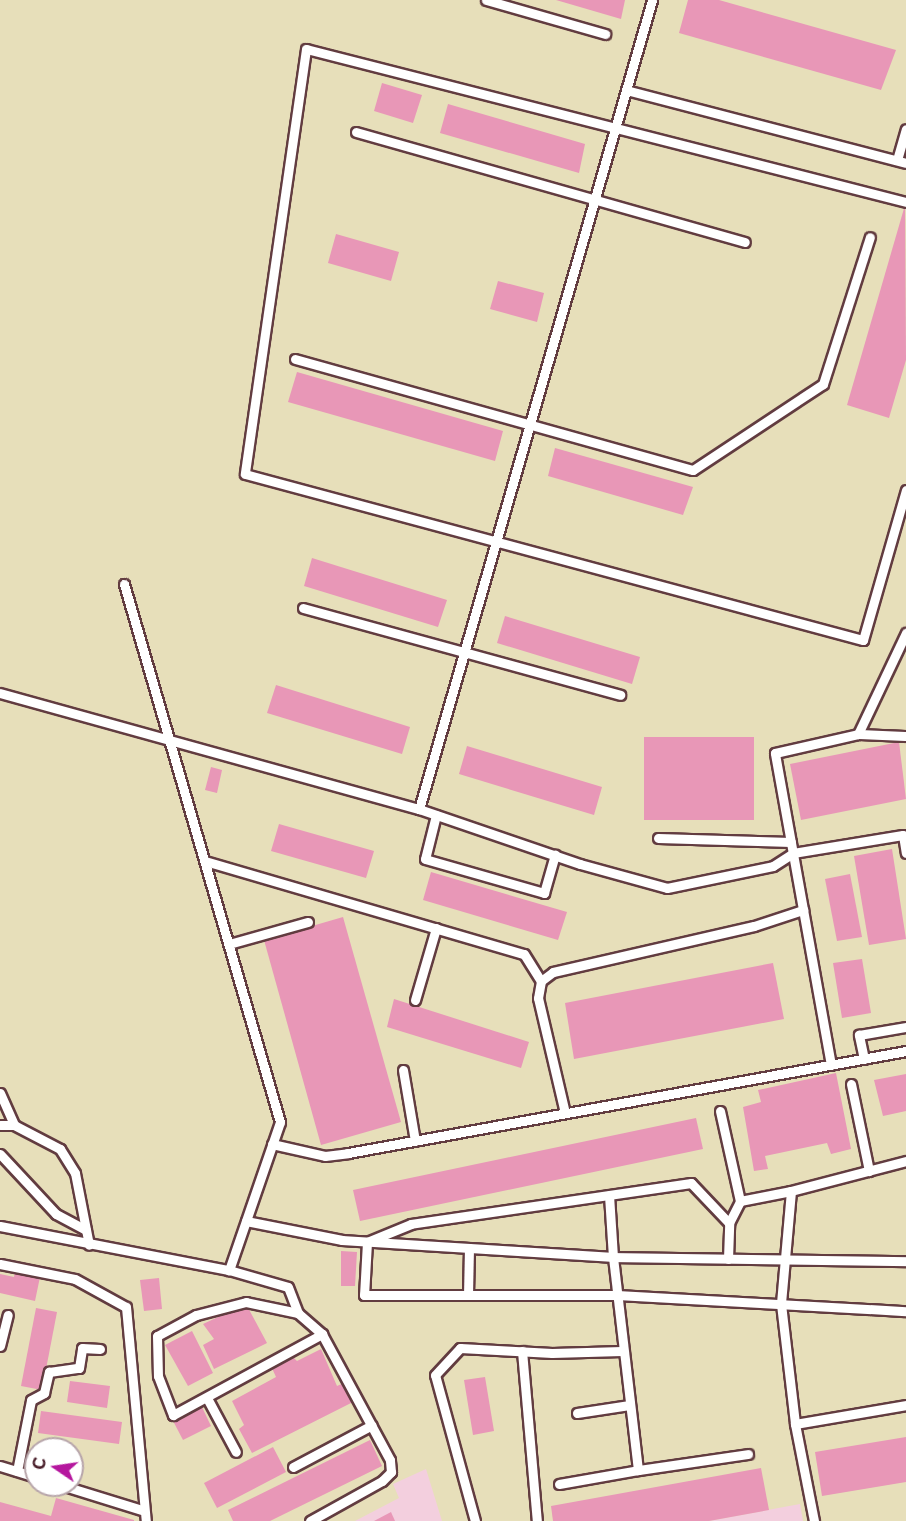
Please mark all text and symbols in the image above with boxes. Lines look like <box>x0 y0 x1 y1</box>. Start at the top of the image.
north arrow <box>24 1437 84 1497</box>
text: С <box>25 1455 51 1472</box>

